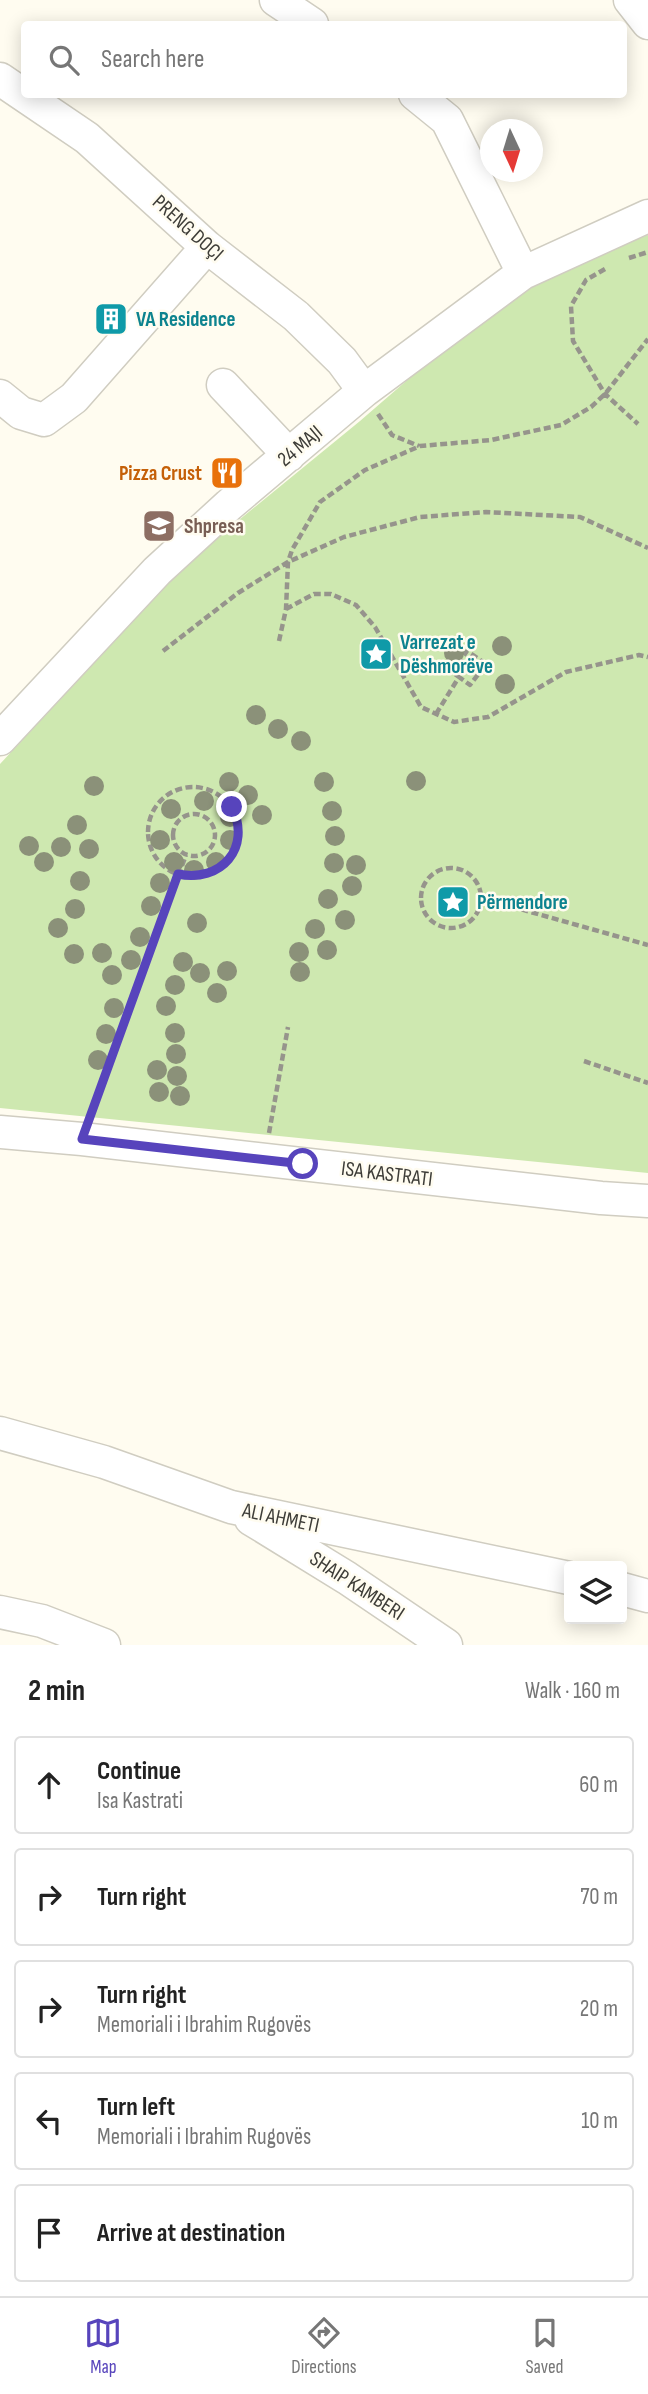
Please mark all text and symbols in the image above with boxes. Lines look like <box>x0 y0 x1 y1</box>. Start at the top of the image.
search box <box>21 21 627 98</box>
icon: search <box>45 41 83 79</box>
text: Search here <box>101 44 204 75</box>
north arrow <box>480 119 543 182</box>
street label: PRENG DOÇI <box>147 190 229 266</box>
building icon: VA Residence <box>92 300 130 338</box>
place label: VA Residence <box>136 307 235 332</box>
street label: 24 MAJI <box>272 420 328 472</box>
restaurant icon: Pizza Crust <box>208 454 246 492</box>
place label: Pizza Crust <box>119 461 202 486</box>
school or university icon: Shpresa <box>140 507 178 545</box>
place label: Shpresa <box>184 514 244 539</box>
place label: Varrezat e Dëshmorëve <box>400 630 493 679</box>
place icon: Varrezat e Dëshmorëve <box>357 635 395 673</box>
route end <box>216 791 247 822</box>
place icon: Përmendore <box>434 883 472 921</box>
place label: Përmendore <box>477 890 568 915</box>
route start <box>287 1148 318 1179</box>
street label: ISA KASTRATI <box>340 1156 434 1192</box>
street label: ALI AHMETI <box>239 1497 322 1538</box>
street label: SHAIP KAMBERI <box>305 1546 409 1626</box>
map controls <box>564 1561 627 1624</box>
button: layers <box>564 1561 627 1624</box>
text: 2 min <box>28 1673 85 1709</box>
text: Walk · 160 m <box>525 1677 620 1705</box>
text: Continue <box>97 1756 181 1787</box>
icon: ahead <box>30 1766 68 1804</box>
text: 60 m <box>579 1771 618 1799</box>
text: Isa Kastrati <box>97 1787 183 1815</box>
icon: right <box>30 1878 68 1916</box>
text: Turn right <box>97 1882 186 1913</box>
text: 70 m <box>580 1883 618 1911</box>
text: Turn right <box>97 1980 186 2011</box>
icon: right <box>30 1990 68 2028</box>
text: 20 m <box>580 1995 618 2023</box>
text: Memoriali i Ibrahim Rugovës <box>97 2011 311 2039</box>
text: Turn left <box>97 2092 175 2123</box>
icon: left <box>30 2102 68 2140</box>
text: 10 m <box>581 2107 618 2135</box>
text: Memoriali i Ibrahim Rugovës <box>97 2123 311 2151</box>
icon: arrive <box>30 2214 68 2252</box>
text: Arrive at destination <box>97 2218 285 2249</box>
tab: Map <box>84 2314 122 2379</box>
tab: Directions <box>291 2314 357 2379</box>
tab: Saved <box>525 2314 564 2379</box>

